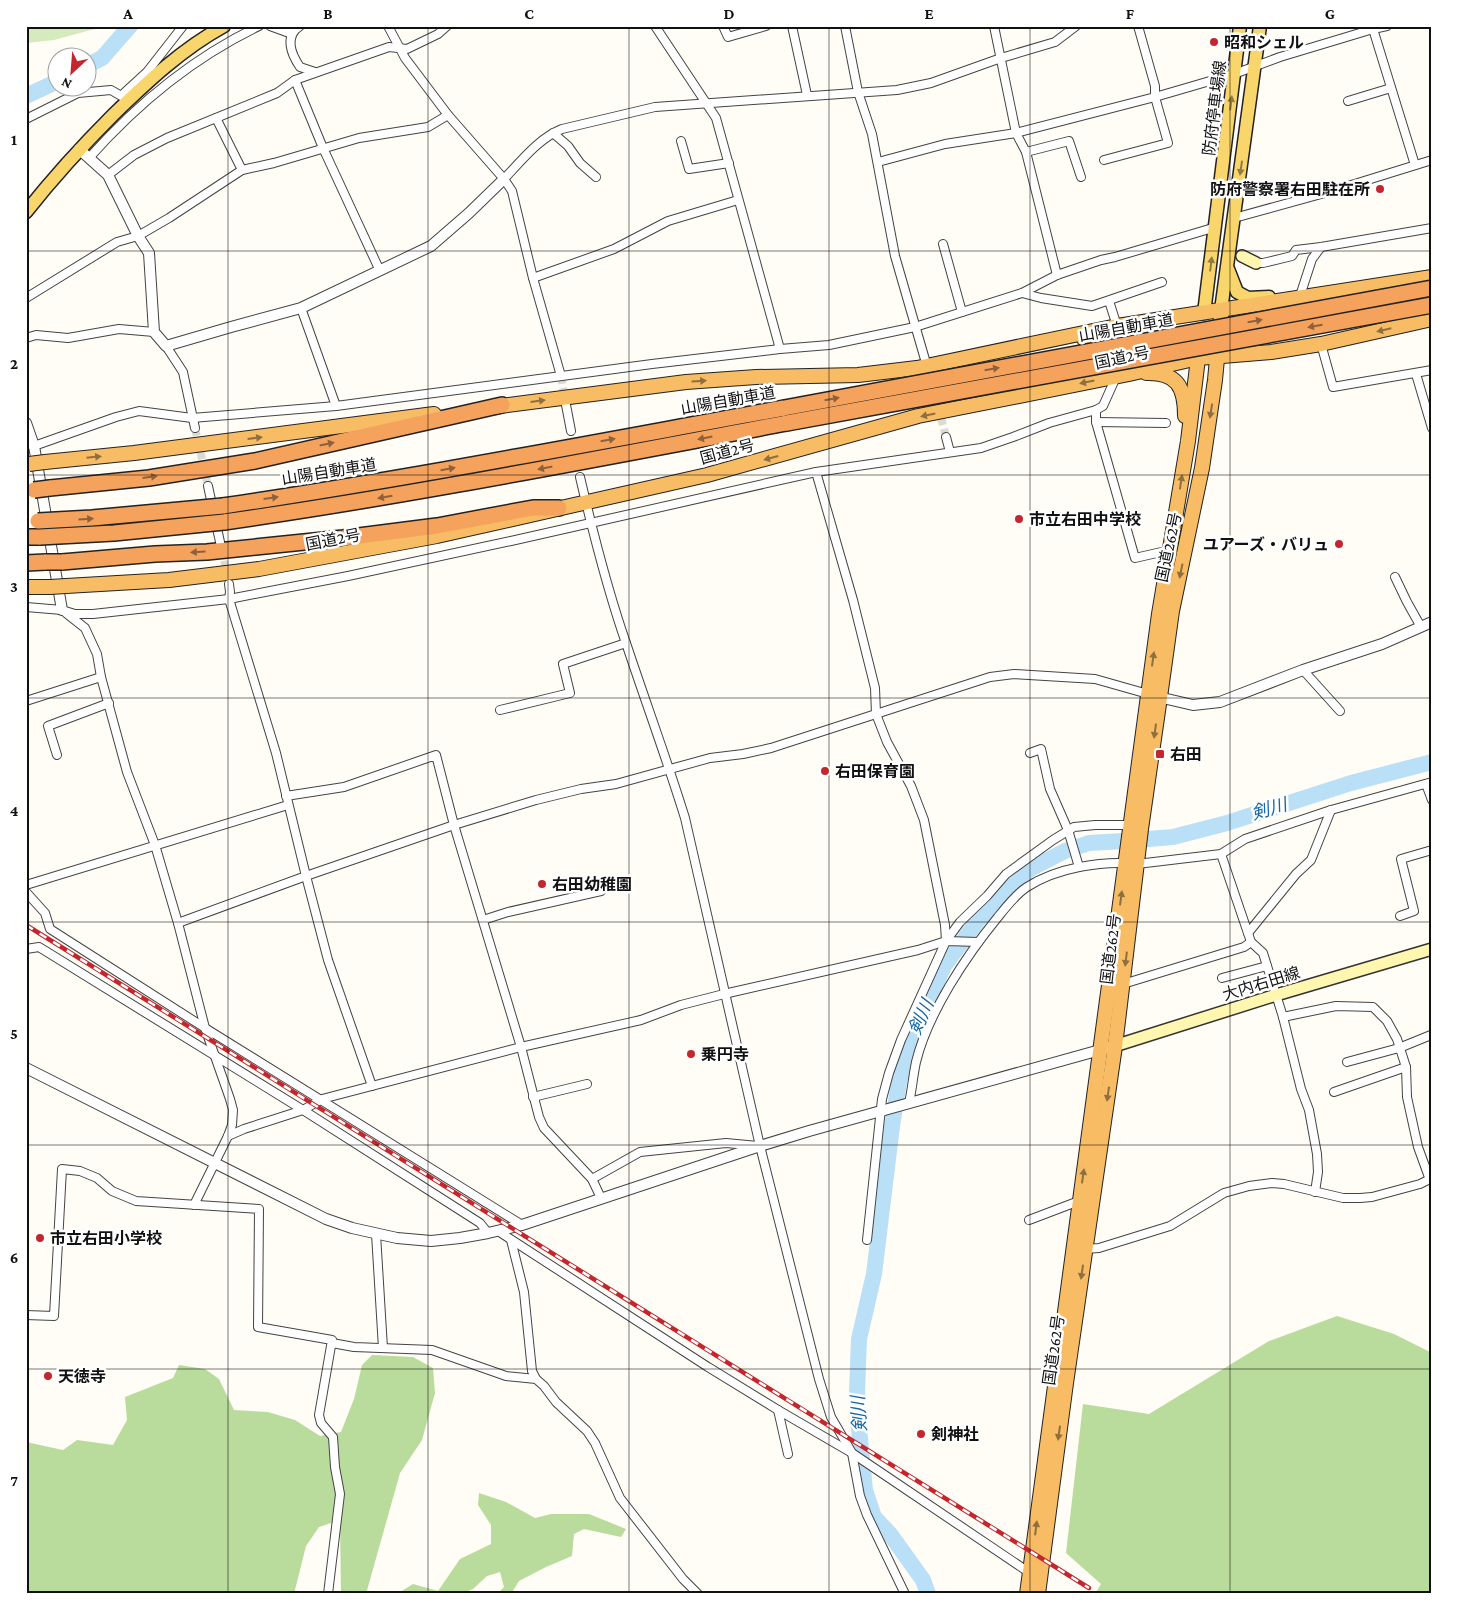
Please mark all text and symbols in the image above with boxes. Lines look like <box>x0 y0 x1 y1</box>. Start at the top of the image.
text: A <box>122 5 133 22</box>
text: B <box>323 5 333 22</box>
text: C <box>524 5 534 22</box>
text: D <box>723 5 735 22</box>
text: E <box>924 5 934 22</box>
text: F <box>1126 5 1135 22</box>
text: G <box>1325 5 1335 22</box>
place label: 昭和シェル <box>1224 34 1304 51</box>
marker: 昭和シェル <box>1208 36 1220 48</box>
north arrow <box>48 48 98 98</box>
street label: 防府停車場線 <box>1200 59 1229 157</box>
text: N <box>58 74 74 93</box>
one-way arrow <box>1227 95 1235 111</box>
text: 1 <box>11 131 17 148</box>
one-way arrow <box>1237 160 1245 176</box>
place label: 防府警察署右田駐在所 <box>1210 181 1370 198</box>
marker: 防府警察署右田駐在所 <box>1374 183 1386 195</box>
one-way arrow <box>1207 256 1215 272</box>
street label: 山陽自動車道 <box>1077 311 1175 344</box>
one-way arrow <box>1247 316 1263 324</box>
one-way arrow <box>1307 323 1323 331</box>
one-way arrow <box>1376 326 1392 334</box>
street label: 国道2号 <box>1093 343 1151 372</box>
text: 2 <box>10 355 18 372</box>
one-way arrow <box>984 365 1000 373</box>
one-way arrow <box>691 376 707 384</box>
one-way arrow <box>1079 378 1094 386</box>
street label: 山陽自動車道 <box>679 384 777 417</box>
one-way arrow <box>824 394 840 402</box>
one-way arrow <box>530 397 546 405</box>
one-way arrow <box>1206 403 1214 419</box>
one-way arrow <box>919 411 935 419</box>
one-way arrow <box>247 433 263 441</box>
one-way arrow <box>601 435 617 443</box>
one-way arrow <box>697 435 713 443</box>
street label: 国道2号 <box>698 436 756 467</box>
one-way arrow <box>320 440 335 448</box>
one-way arrow <box>86 453 102 461</box>
one-way arrow <box>763 454 778 462</box>
street label: 山陽自動車道 <box>280 456 378 487</box>
one-way arrow <box>538 464 553 472</box>
one-way arrow <box>441 465 457 473</box>
one-way arrow <box>143 473 159 481</box>
one-way arrow <box>1177 473 1185 489</box>
one-way arrow <box>377 493 393 501</box>
one-way arrow <box>263 494 279 502</box>
place label: 市立右田中学校 <box>1029 511 1141 528</box>
street label: 国道262号 <box>1153 511 1184 584</box>
marker: 市立右田中学校 <box>1013 513 1025 525</box>
one-way arrow <box>79 514 95 522</box>
street label: 国道2号 <box>304 526 362 553</box>
place label: ユアーズ・バリュ <box>1203 536 1329 553</box>
marker: ユアーズ・バリュ <box>1333 538 1345 550</box>
one-way arrow <box>190 548 206 556</box>
one-way arrow <box>1176 563 1184 579</box>
text: 3 <box>10 578 18 595</box>
one-way arrow <box>1149 651 1157 667</box>
one-way arrow <box>1151 723 1159 739</box>
place label: 右田 <box>1170 746 1202 763</box>
marker: 右田 <box>1154 748 1166 760</box>
place label: 右田保育園 <box>835 763 915 780</box>
marker: 右田保育園 <box>819 765 831 777</box>
water label: 剣川 <box>1249 794 1291 824</box>
text: 4 <box>10 802 19 819</box>
place label: 右田幼稚園 <box>552 876 632 893</box>
marker: 右田幼稚園 <box>536 878 548 890</box>
one-way arrow <box>1117 889 1125 905</box>
street label: 国道262号 <box>1098 913 1123 985</box>
one-way arrow <box>1122 951 1130 967</box>
street label: 大内右田線 <box>1220 964 1302 1003</box>
water label: 剣川 <box>905 995 938 1038</box>
text: 5 <box>10 1025 18 1042</box>
place label: 乗円寺 <box>701 1046 749 1063</box>
marker: 乗円寺 <box>685 1048 697 1060</box>
one-way arrow <box>1104 1087 1112 1103</box>
one-way arrow <box>1079 1168 1087 1184</box>
place label: 市立右田小学校 <box>50 1230 162 1247</box>
marker: 市立右田小学校 <box>34 1232 46 1244</box>
text: 6 <box>10 1249 18 1266</box>
one-way arrow <box>1078 1265 1086 1281</box>
street label: 国道262号 <box>1040 1314 1067 1386</box>
place label: 天徳寺 <box>58 1368 106 1385</box>
marker: 天徳寺 <box>42 1370 54 1382</box>
water label: 剣川 <box>848 1393 870 1433</box>
place label: 剣神社 <box>931 1425 979 1443</box>
one-way arrow <box>1055 1426 1063 1442</box>
marker: 剣神社 <box>915 1428 927 1440</box>
text: 7 <box>10 1472 18 1489</box>
one-way arrow <box>1032 1520 1040 1536</box>

